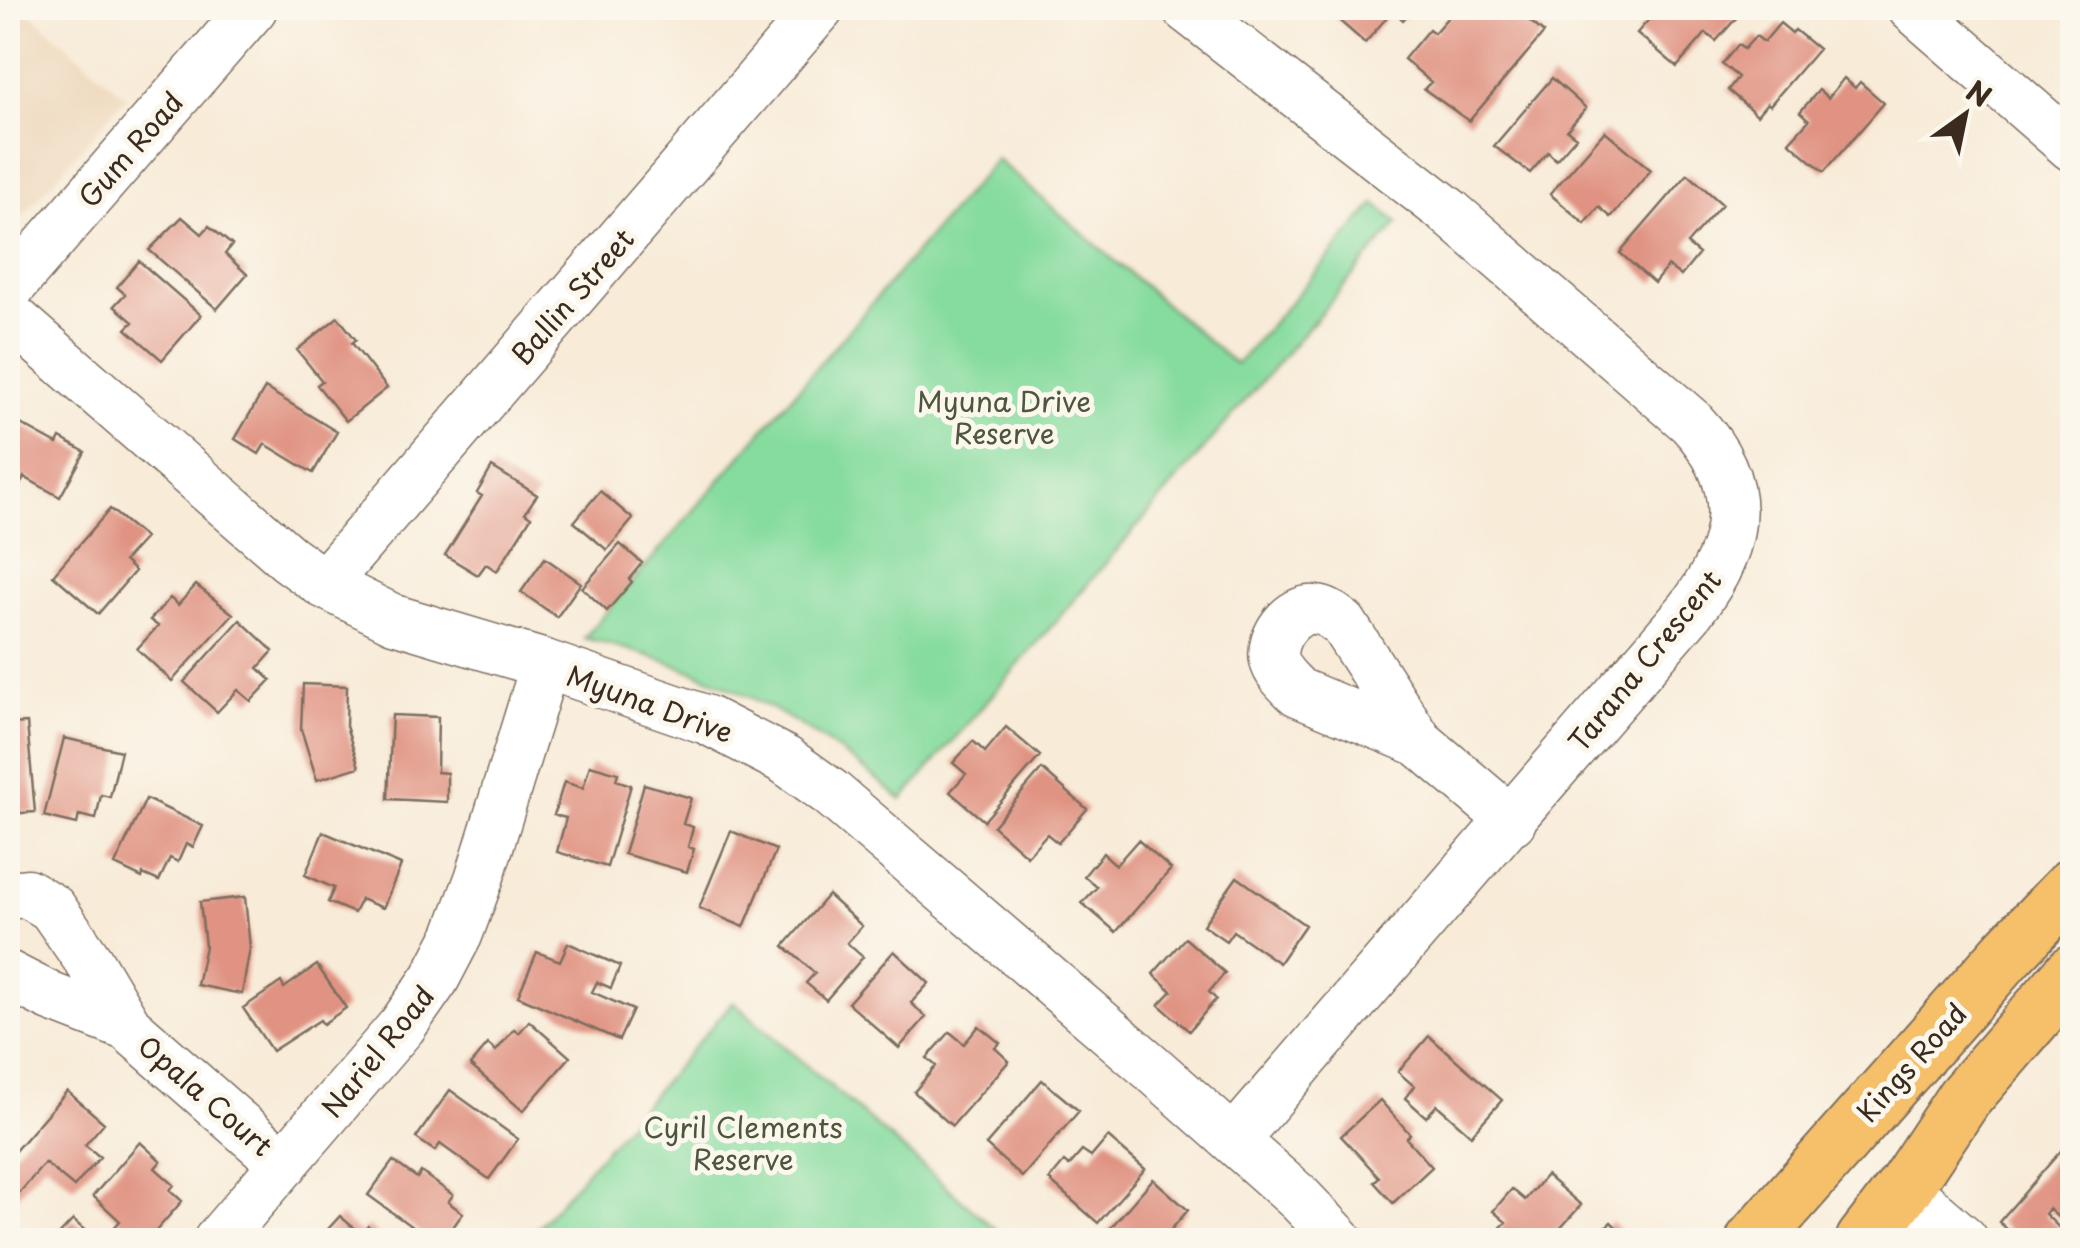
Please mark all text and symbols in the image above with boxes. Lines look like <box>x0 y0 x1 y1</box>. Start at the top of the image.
north arrow <box>1915 65 2015 165</box>
text: N <box>1958 69 2000 117</box>
street label: Gum Road <box>67 82 193 216</box>
street label: Ballin Street <box>500 218 644 374</box>
park label: Myuna Drive Reserve <box>917 379 1091 454</box>
street label: Tarana Crescent <box>1557 560 1731 760</box>
street label: Myuna Drive <box>561 653 739 753</box>
street label: Nariel Road <box>310 976 444 1126</box>
street label: Kings Road <box>1846 993 1976 1131</box>
street label: Opala Court <box>129 1024 283 1166</box>
park label: Cyril Clements Reserve <box>643 1105 843 1180</box>

